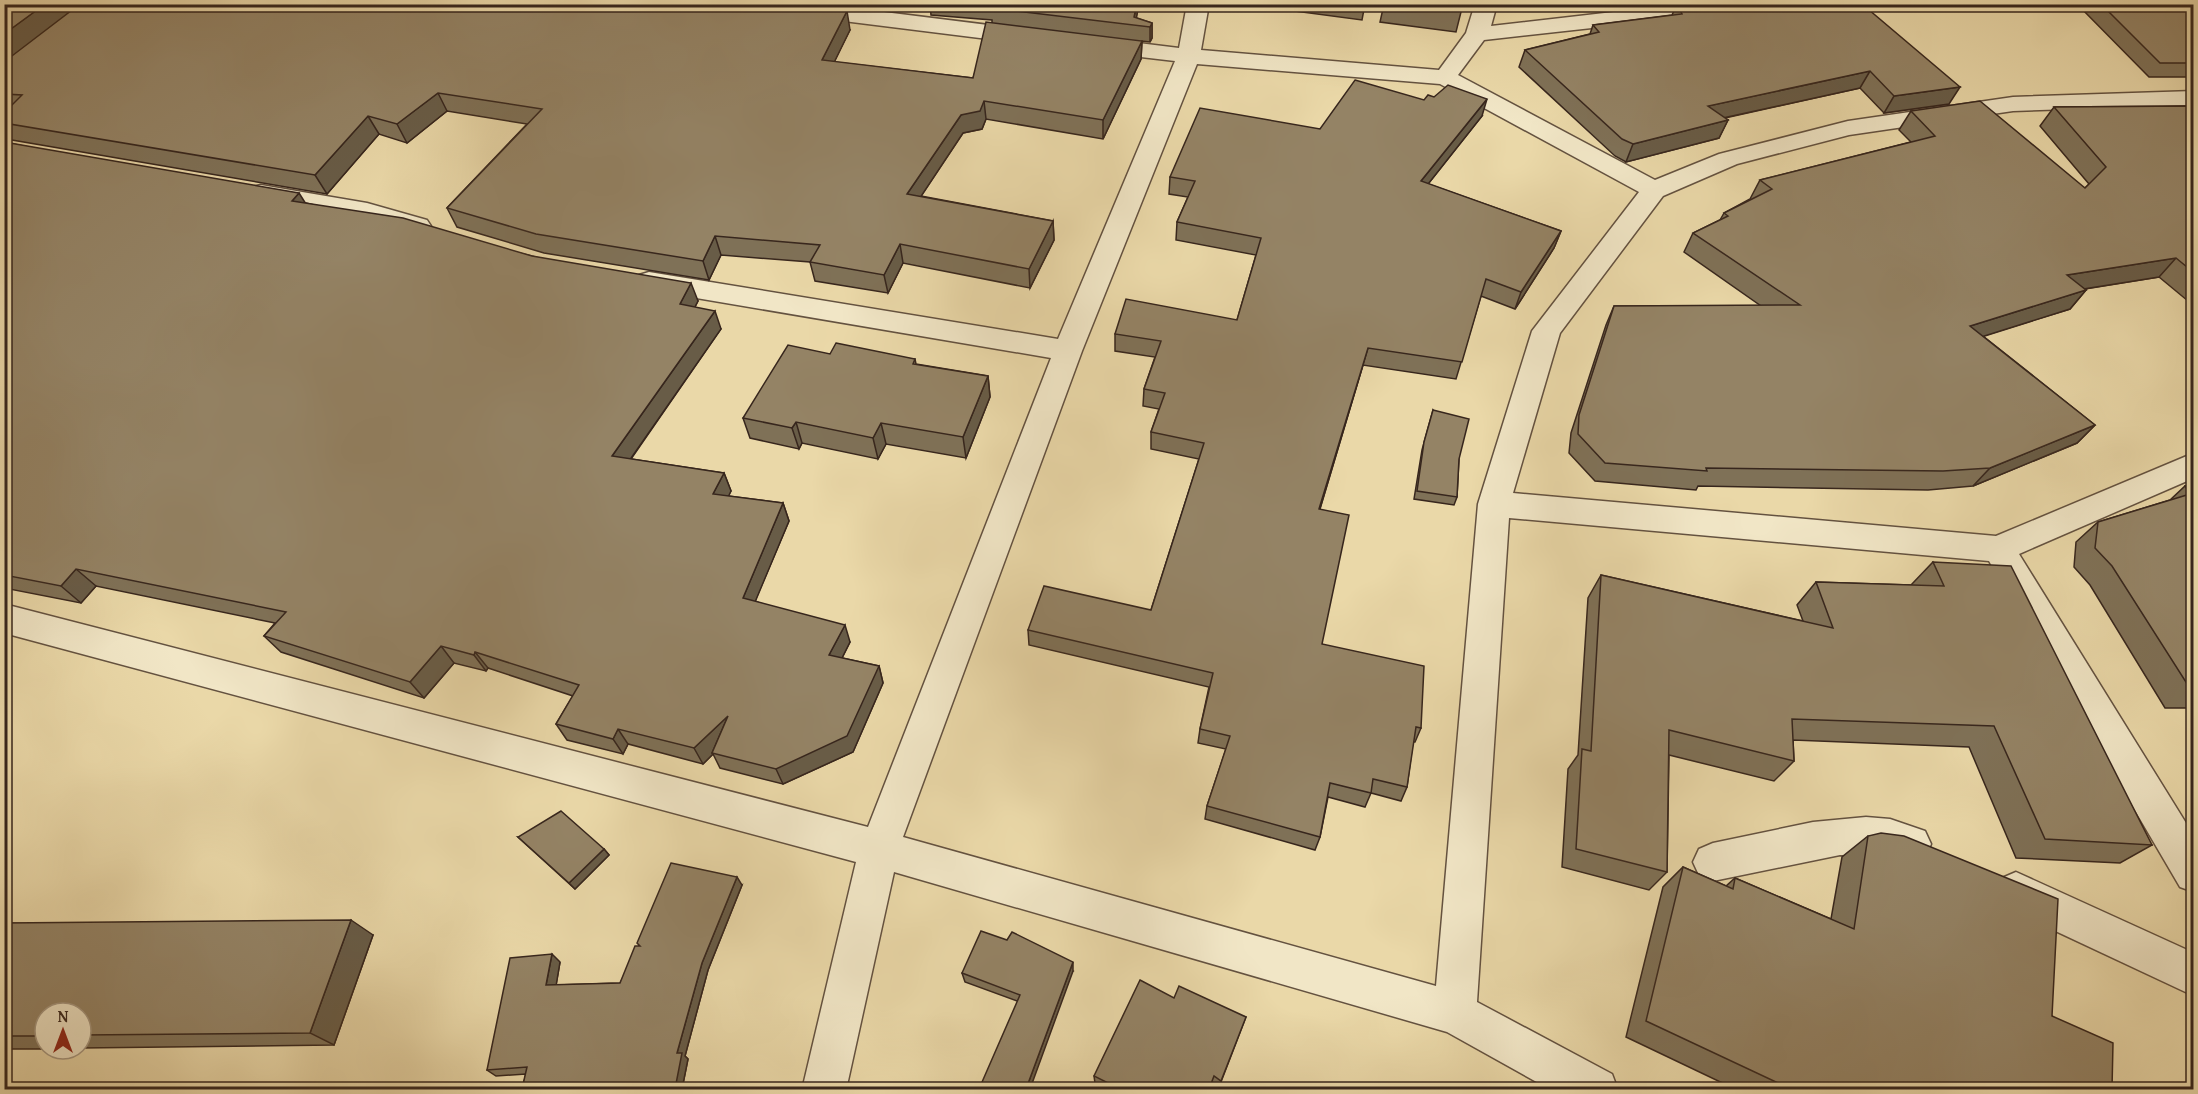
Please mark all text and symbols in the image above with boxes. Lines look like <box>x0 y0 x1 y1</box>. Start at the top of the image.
north arrow <box>33 1001 93 1061</box>
text: N <box>58 1004 69 1028</box>

